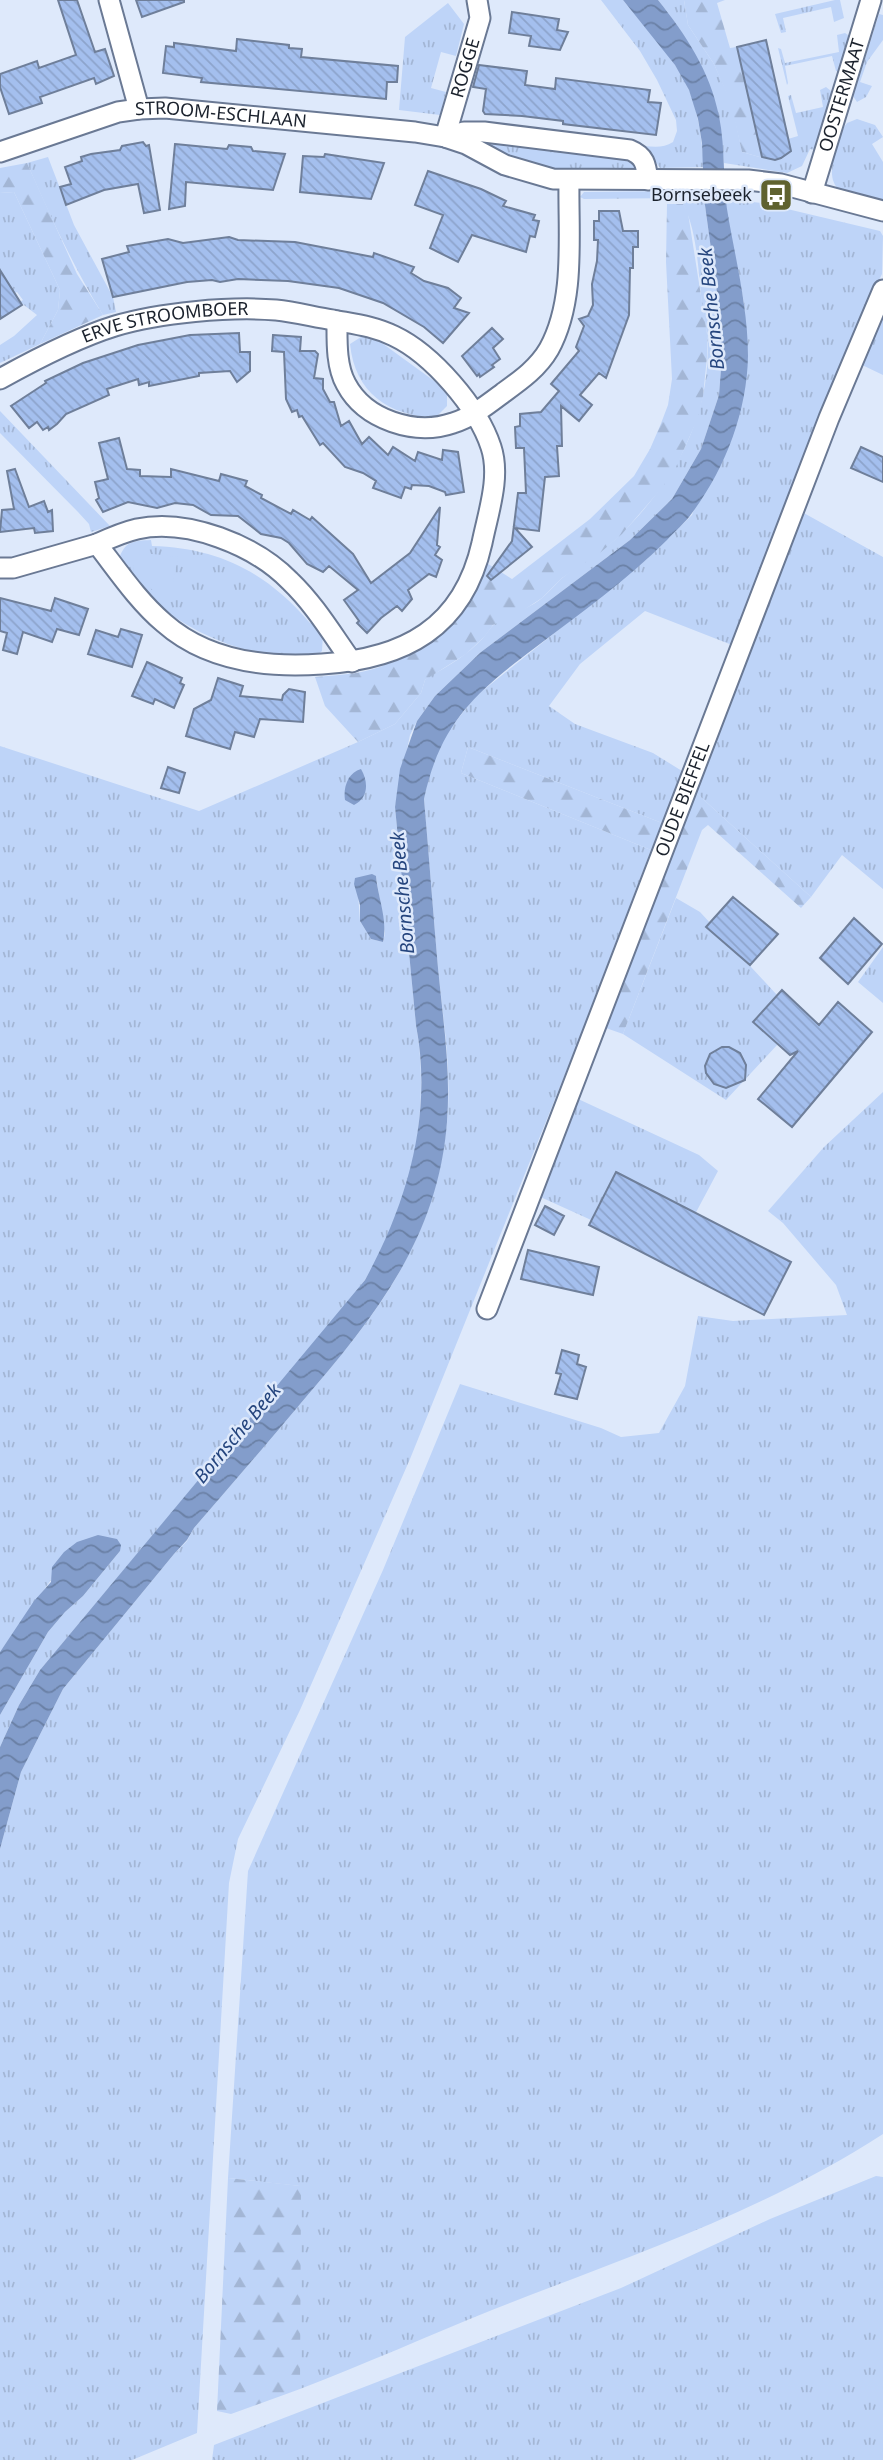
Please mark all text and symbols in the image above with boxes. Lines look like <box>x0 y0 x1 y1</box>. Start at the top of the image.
street label: ROGGE <box>444 35 485 101</box>
street label: OOSTERMAAT <box>812 36 869 155</box>
street label: STROOM-ESCHLAAN <box>135 95 308 133</box>
bus stop icon: Bornsebeek <box>757 176 795 214</box>
place label: Bornsebeek <box>651 182 752 206</box>
water label: Bornsche Beek <box>692 246 730 371</box>
street label: ERVE STROOMBOER <box>78 296 249 348</box>
street label: OUDE BIEFFEL <box>649 738 715 860</box>
water label: Bornsche Beek <box>384 830 420 955</box>
water label: Bornsche Beek <box>188 1377 287 1488</box>

